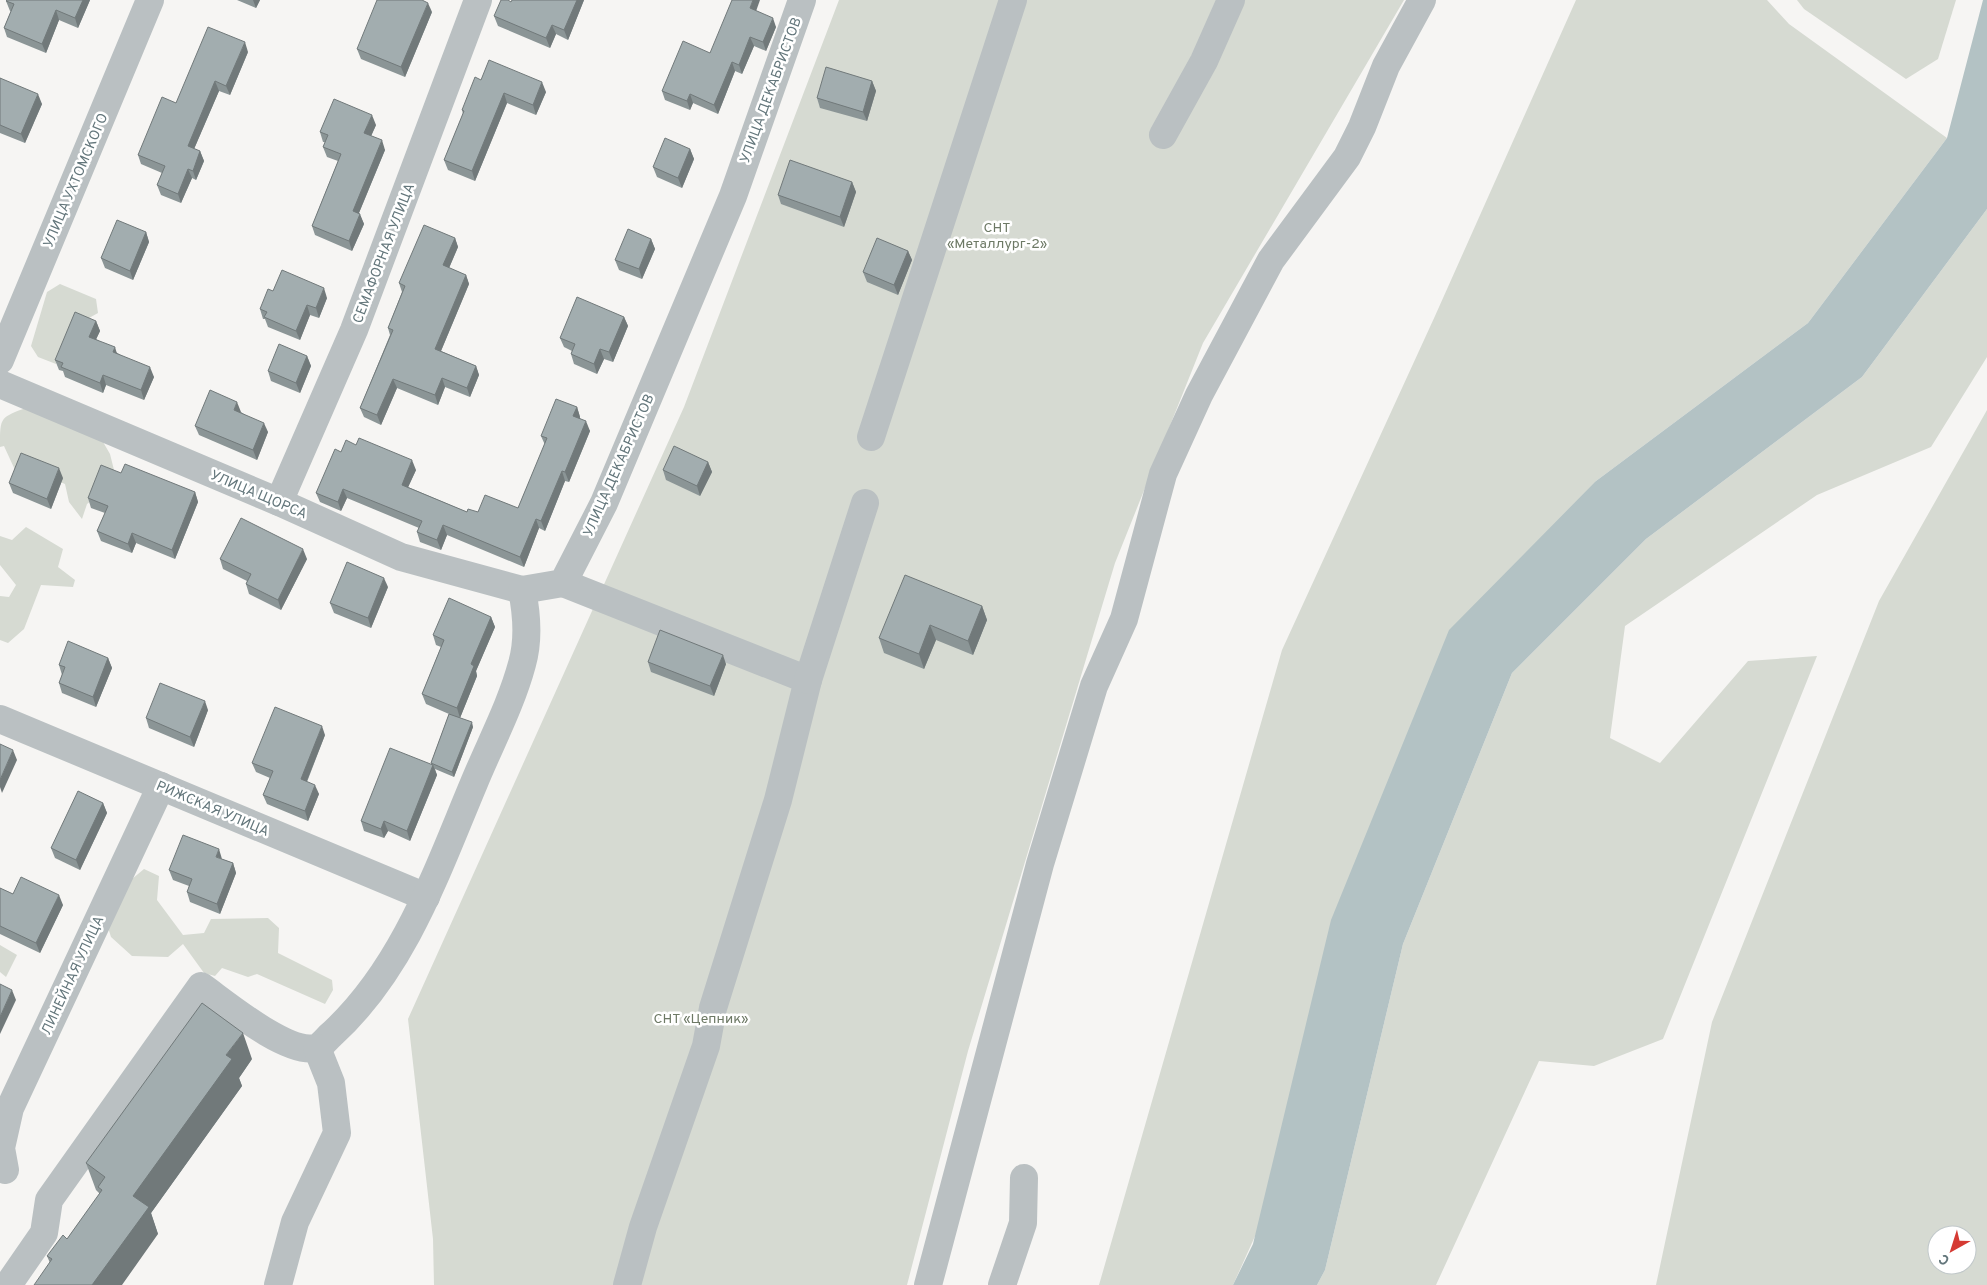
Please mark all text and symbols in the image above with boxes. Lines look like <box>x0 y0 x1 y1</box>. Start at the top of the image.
street label: УЛИЦА ДЕКАБРИСТОВ <box>737 15 806 166</box>
street label: УЛИЦА УХТОМСКОГО <box>40 111 112 250</box>
street label: СЕМАФОРНАЯ УЛИЦА <box>350 181 419 326</box>
park label: СНТ «Металлург-2» <box>947 220 1047 253</box>
street label: УЛИЦА ДЕКАБРИСТОВ <box>580 392 658 539</box>
street label: УЛИЦА ЩОРСА <box>207 467 309 523</box>
street label: РИЖСКАЯ УЛИЦА <box>153 778 272 841</box>
street label: ЛИНЕЙНАЯ УЛИЦА <box>37 913 108 1038</box>
park label: СНТ «Цепник» <box>654 1011 748 1028</box>
north arrow <box>1927 1225 1977 1275</box>
text: С <box>1936 1249 1954 1268</box>

